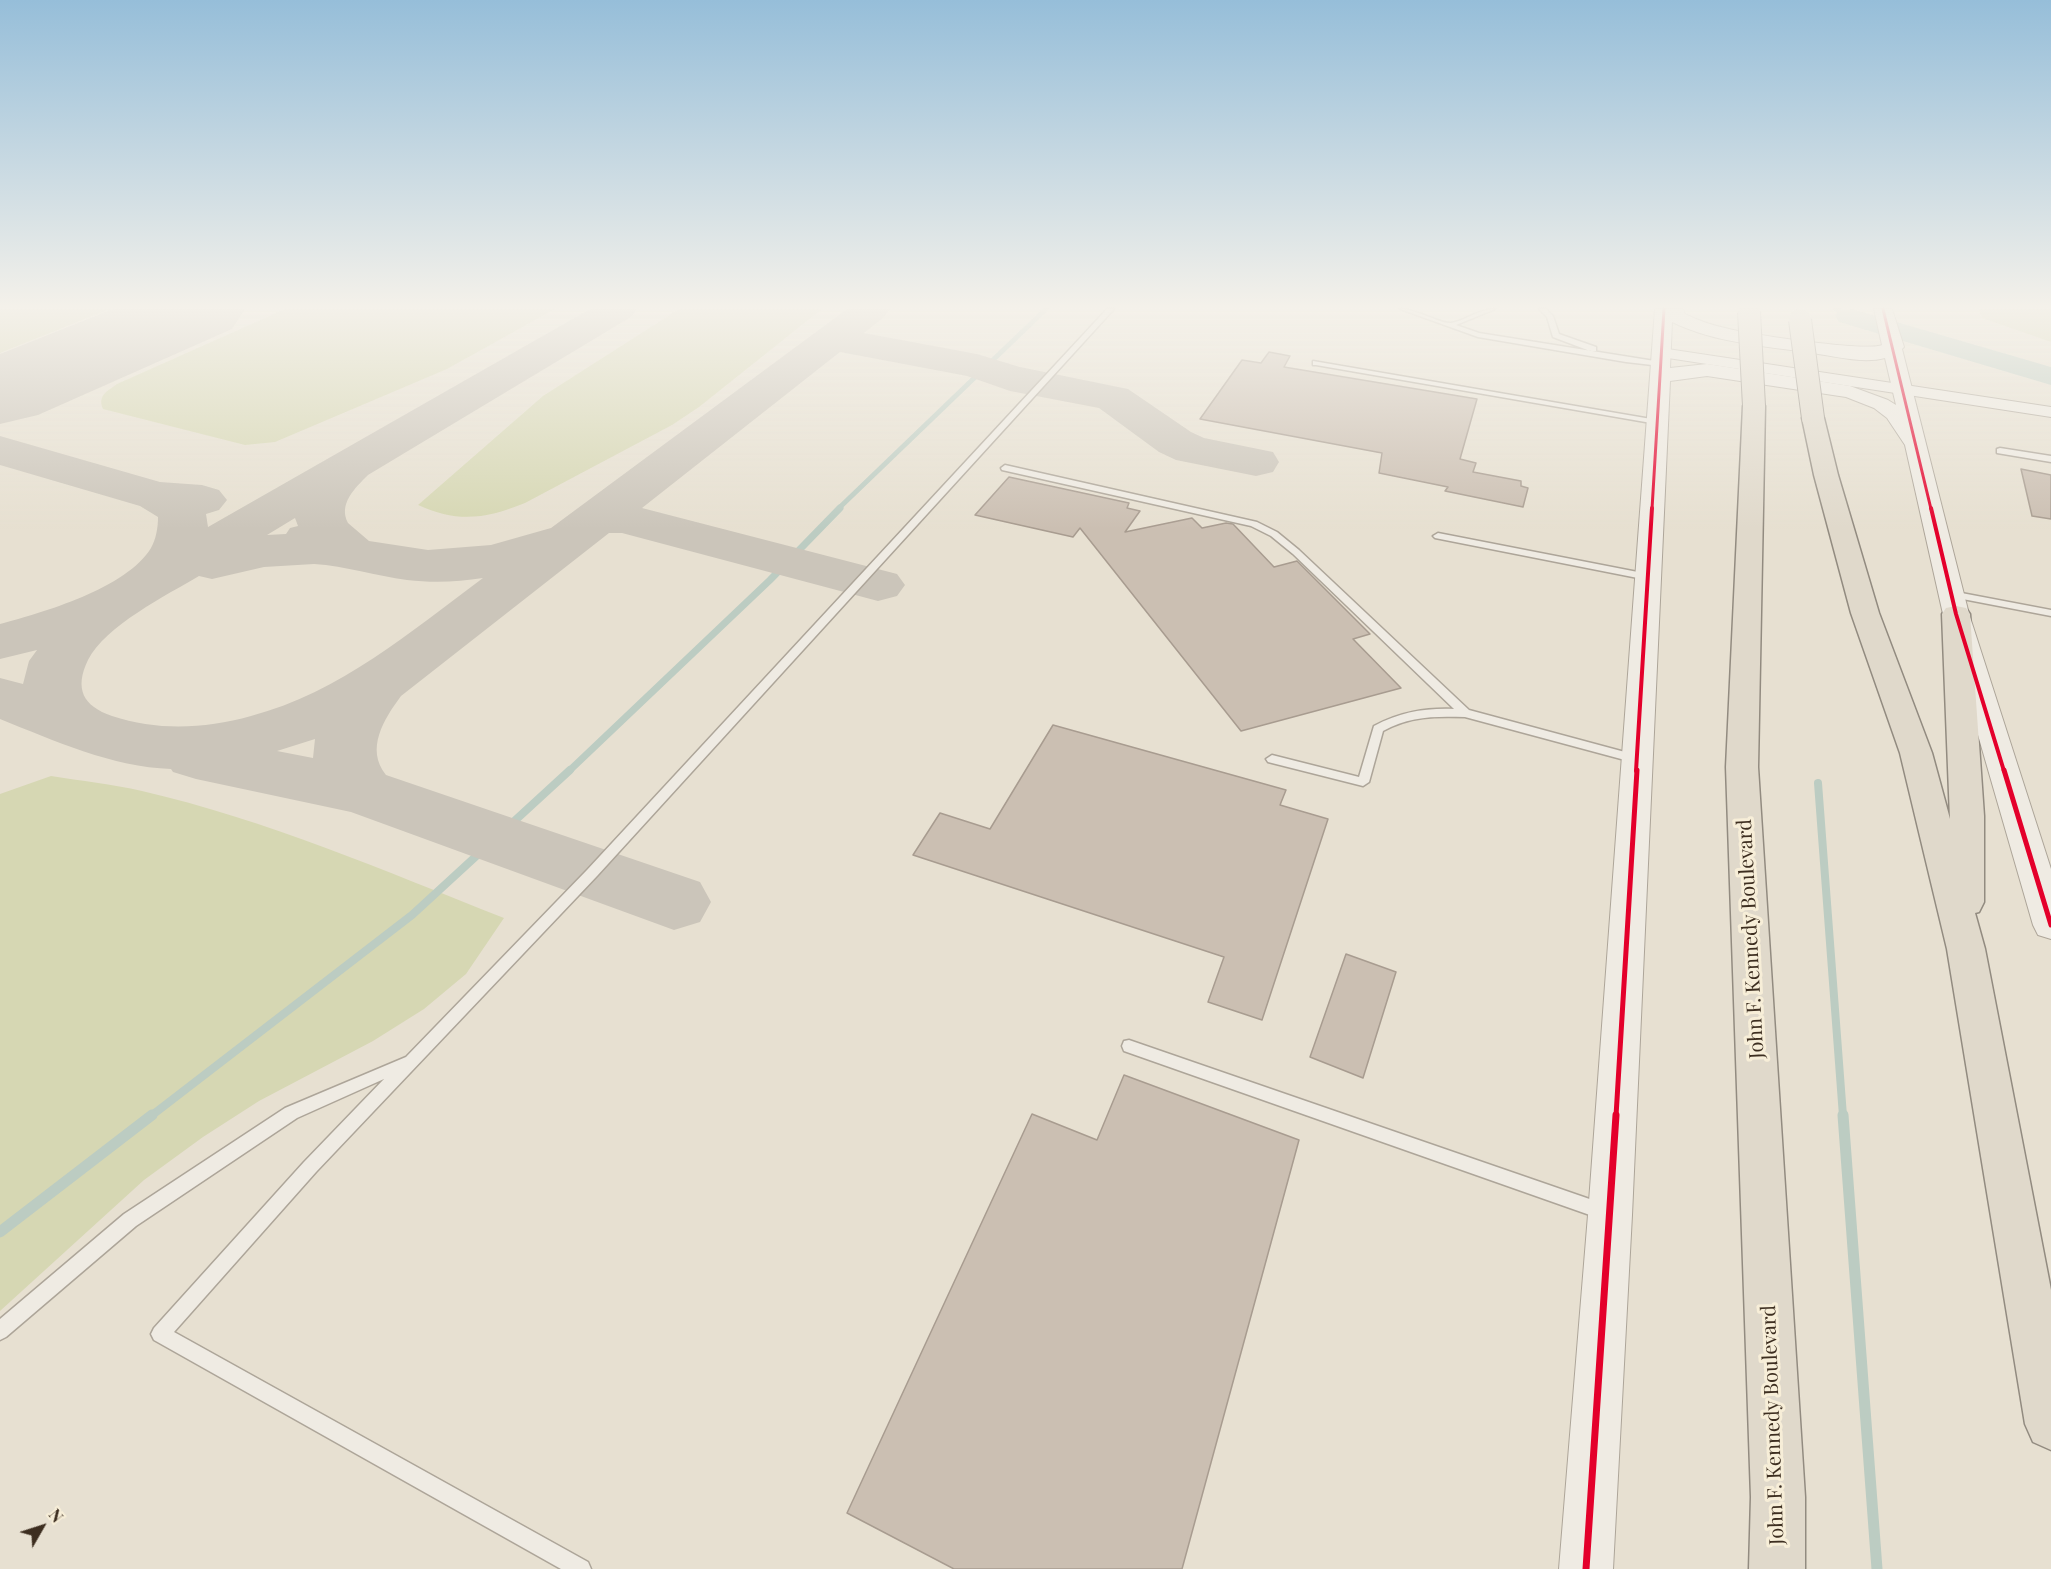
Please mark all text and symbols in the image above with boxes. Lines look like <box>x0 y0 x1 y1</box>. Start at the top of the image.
street label: John F. Kennedy Boulevard <box>1733 819 1769 1059</box>
street label: John F. Kennedy Boulevard <box>1757 1305 1789 1545</box>
north arrow <box>12 1497 72 1557</box>
text: N <box>45 1504 68 1526</box>

